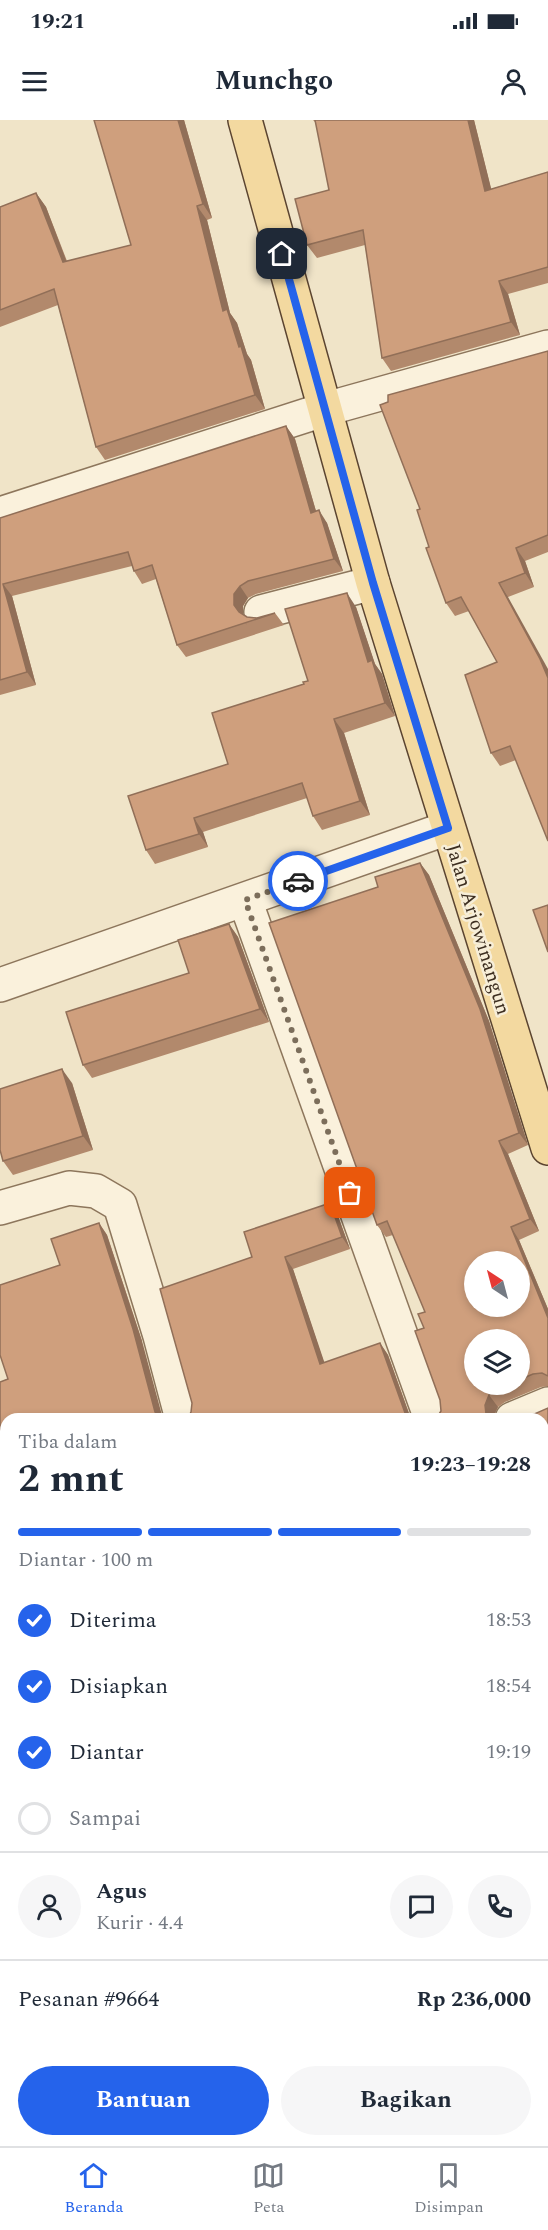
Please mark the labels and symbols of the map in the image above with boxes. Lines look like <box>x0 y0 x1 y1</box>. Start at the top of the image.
pin <box>256 228 307 279</box>
street label: Jalan Arjowinangun <box>438 840 518 1018</box>
courier <box>268 851 328 911</box>
pin <box>324 1167 375 1218</box>
north arrow <box>464 1251 530 1317</box>

